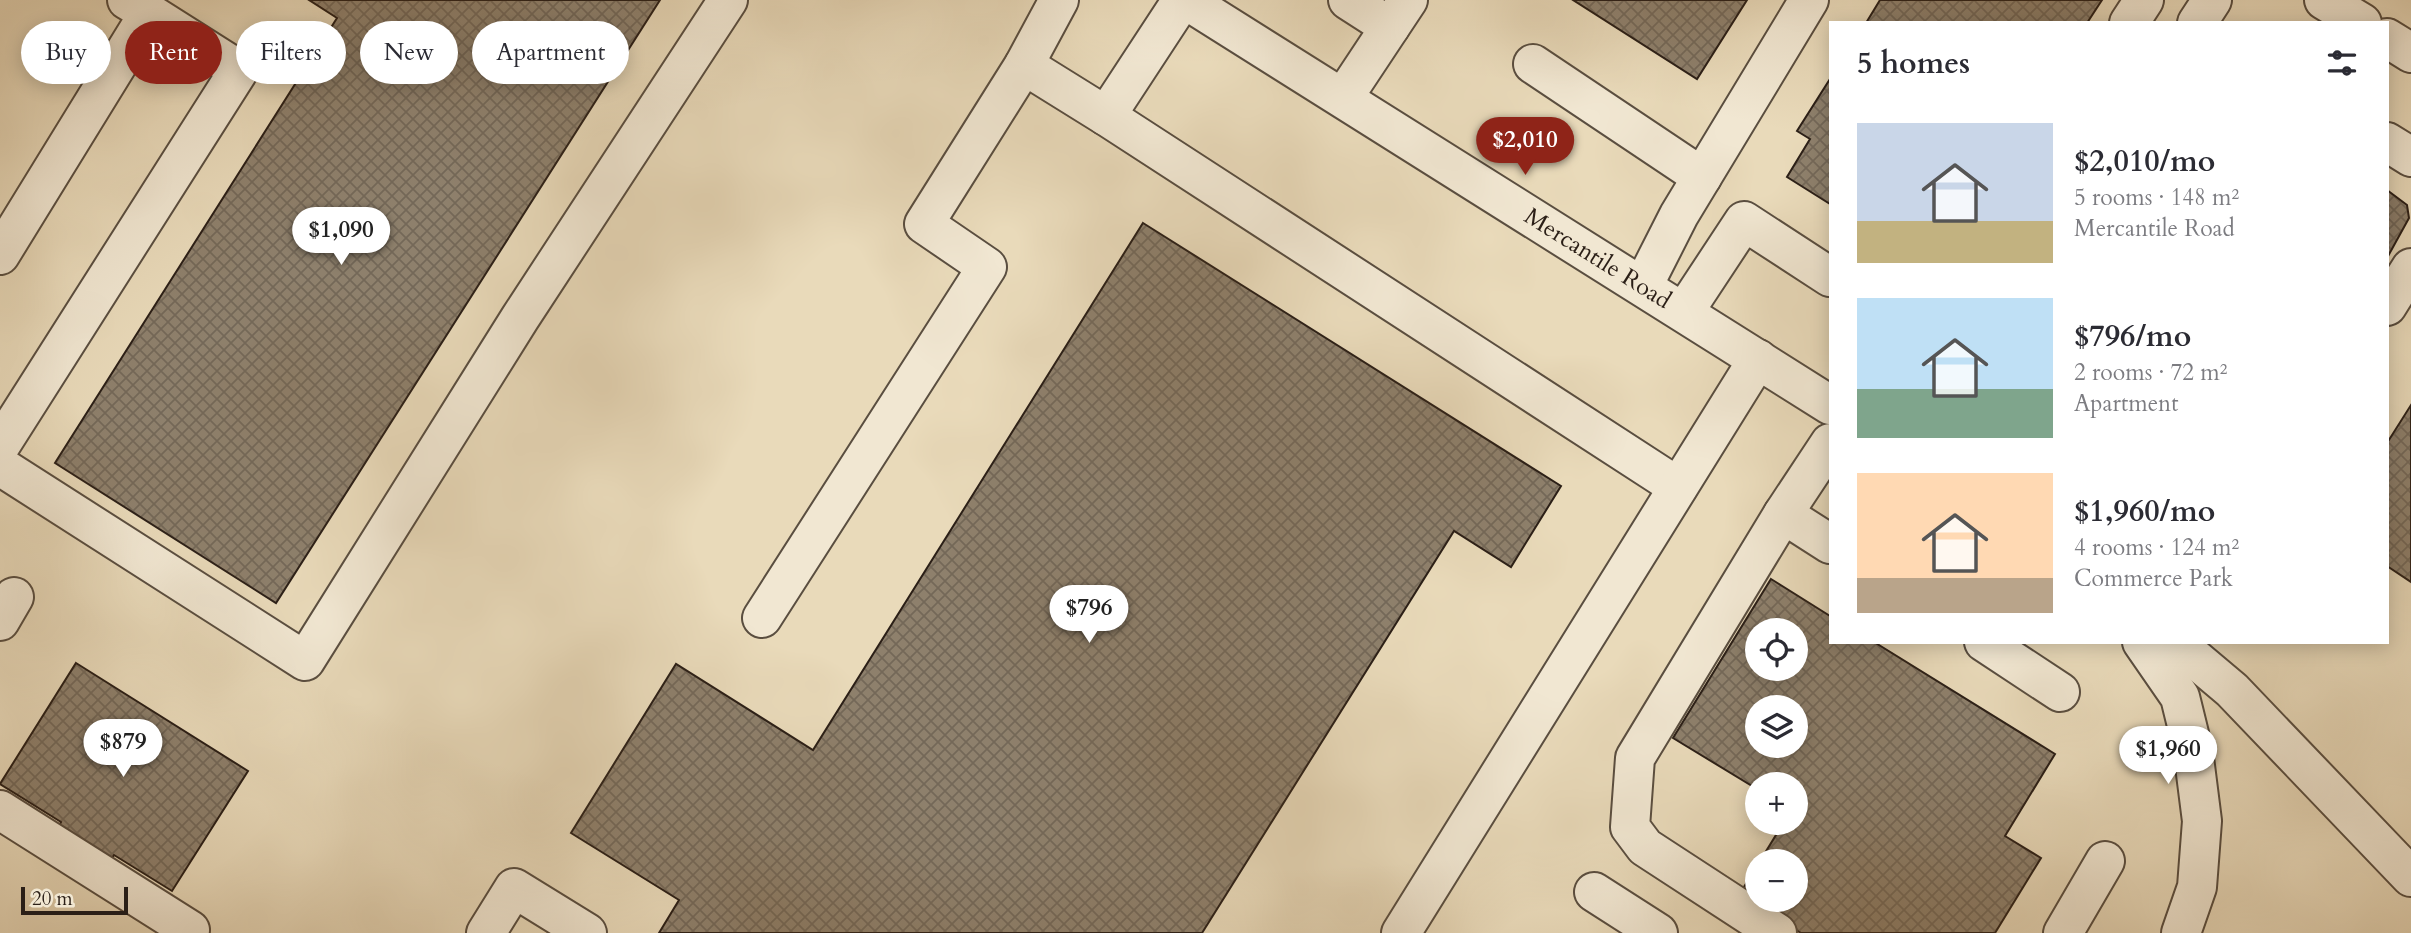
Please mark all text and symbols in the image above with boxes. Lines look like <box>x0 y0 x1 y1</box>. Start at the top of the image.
chip: Buy <box>21 21 111 84</box>
chip: Rent <box>125 21 222 84</box>
chip: Filters <box>236 21 346 84</box>
chip: New <box>360 21 458 84</box>
chip: Apartment <box>472 21 629 84</box>
text: 5 homes <box>1857 43 1970 84</box>
icon: filters <box>2323 44 2361 82</box>
pin: $2,010 <box>1468 118 1582 177</box>
text: $2,010 <box>1492 124 1558 155</box>
text: $2,010/mo <box>2074 141 2215 182</box>
icon: home <box>1913 151 1997 235</box>
text: 5 rooms · 148 m² <box>2074 182 2239 213</box>
street label: Mercantile Road <box>1518 200 1678 317</box>
pin: $1,090 <box>284 208 398 267</box>
text: Mercantile Road <box>2074 213 2235 244</box>
text: $1,090 <box>308 214 374 245</box>
text: $796/mo <box>2074 316 2191 357</box>
icon: home <box>1913 326 1997 410</box>
text: 2 rooms · 72 m² <box>2074 357 2227 388</box>
text: Apartment <box>2074 388 2178 419</box>
text: $1,960/mo <box>2074 491 2215 532</box>
icon: home <box>1913 501 1997 585</box>
text: 4 rooms · 124 m² <box>2074 532 2239 563</box>
text: Commerce Park <box>2074 563 2233 594</box>
pin: $796 <box>1048 586 1130 645</box>
text: $796 <box>1065 592 1113 623</box>
map controls <box>1745 618 1808 912</box>
button: locate <box>1745 618 1808 681</box>
button: layers <box>1745 695 1808 758</box>
pin: $879 <box>82 720 164 779</box>
text: $879 <box>99 726 147 757</box>
pin: $1,960 <box>2111 726 2225 786</box>
text: $1,960 <box>2135 733 2201 764</box>
button: + <box>1745 772 1808 835</box>
button: − <box>1745 849 1808 912</box>
scale bar <box>21 884 128 916</box>
text: 20 m <box>32 886 73 912</box>

